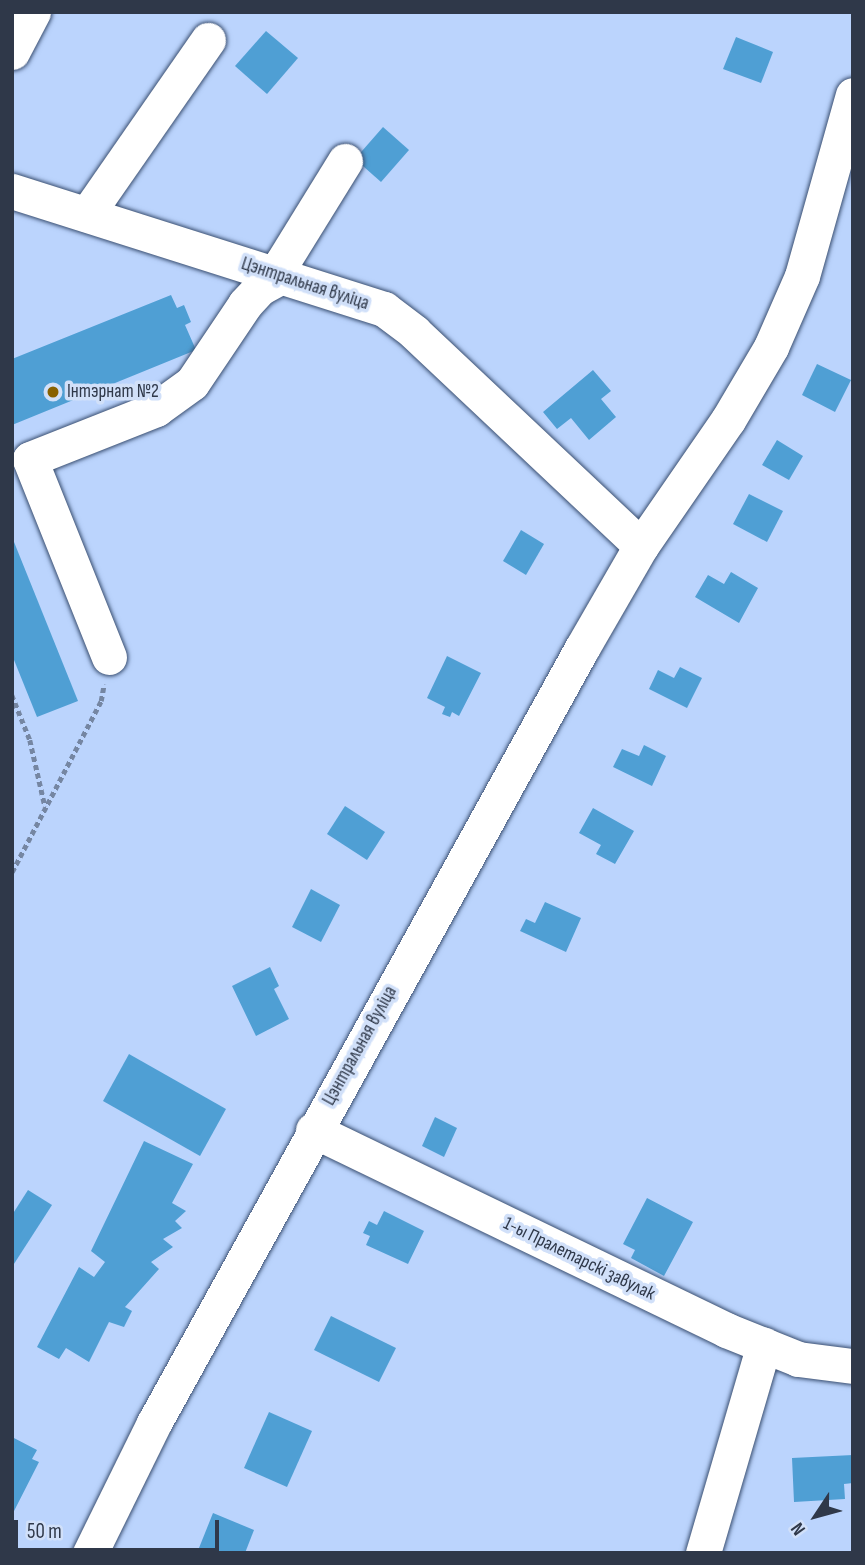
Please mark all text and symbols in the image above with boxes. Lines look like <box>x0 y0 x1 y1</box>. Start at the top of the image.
street label: Цэнтральная вуліца <box>238 253 372 315</box>
place label: Інтэрнат №2 <box>67 381 159 403</box>
marker: Інтэрнат №2 <box>45 384 61 400</box>
street label: Цэнтральная вуліца <box>318 982 402 1110</box>
street label: 1-ы Пралетарскі завулак <box>499 1212 659 1306</box>
north arrow <box>781 1481 851 1551</box>
scale bar <box>18 1506 222 1550</box>
text: N <box>786 1518 811 1540</box>
text: 50 m <box>27 1519 62 1544</box>

